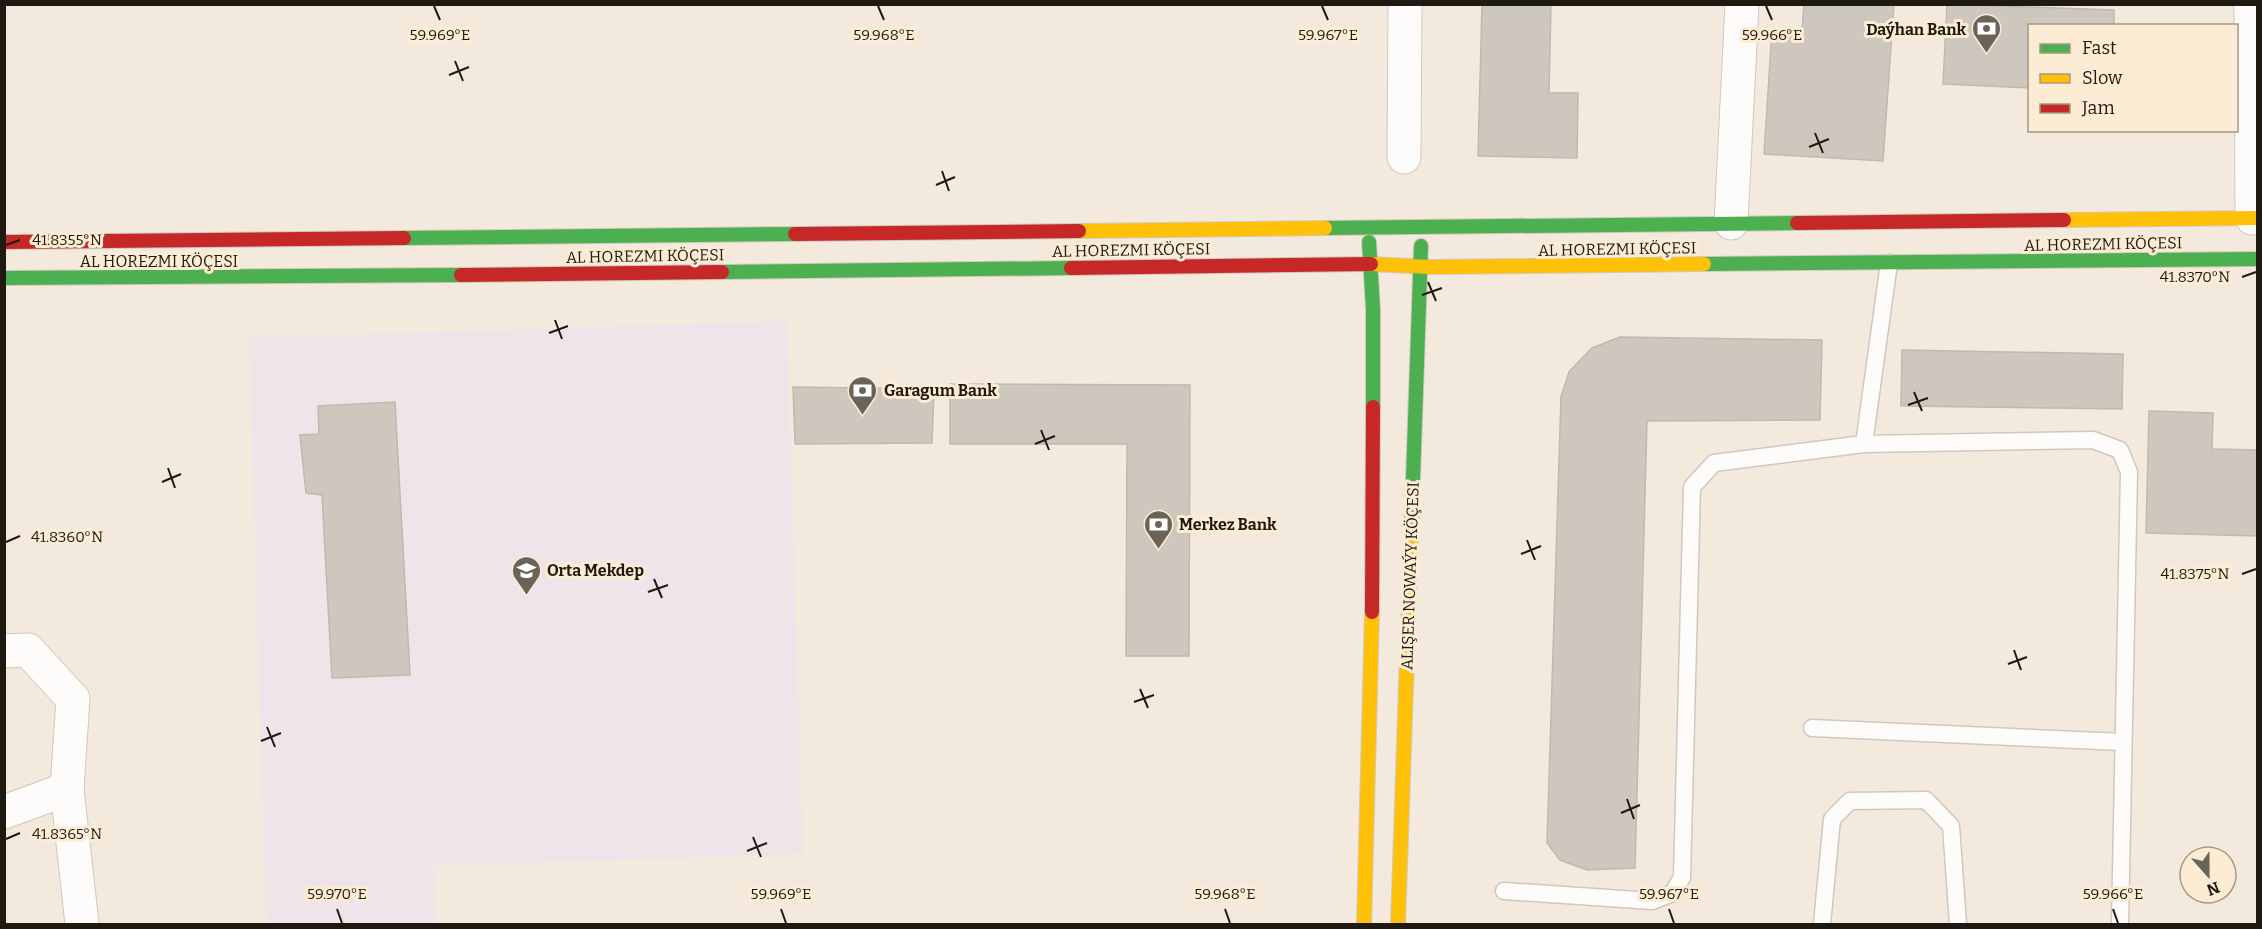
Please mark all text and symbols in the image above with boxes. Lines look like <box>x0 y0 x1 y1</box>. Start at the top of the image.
bank icon: Daýhan Bank <box>1971 13 2003 55</box>
place label: Daýhan Bank <box>1866 20 1966 39</box>
legend <box>2028 24 2238 132</box>
text: 59.969°E <box>410 26 470 44</box>
text: 59.968°E <box>853 26 915 44</box>
text: 59.967°E <box>1298 26 1358 44</box>
text: 59.966°E <box>1742 26 1802 44</box>
text: Fast <box>2082 37 2117 59</box>
text: Slow <box>2082 67 2123 89</box>
text: Jam <box>2081 97 2115 119</box>
text: 41.8355°N <box>32 231 102 249</box>
street label: AL HOREZMI KÖÇESI <box>2024 233 2182 255</box>
street label: AL HOREZMI KÖÇESI <box>1538 238 1696 260</box>
street label: AL HOREZMI KÖÇESI <box>1052 239 1210 261</box>
street label: AL HOREZMI KÖÇESI <box>566 245 724 267</box>
street label: AL HOREZMI KÖÇESI <box>80 252 238 271</box>
text: 41.8370°N <box>2160 268 2230 286</box>
bank icon: Garagum Bank <box>847 374 879 416</box>
place label: Garagum Bank <box>884 381 997 400</box>
street label: ALIŞER NOWAÝY KÖÇESI <box>1396 482 1423 670</box>
bank icon: Merkez Bank <box>1142 508 1174 550</box>
place label: Merkez Bank <box>1179 515 1277 534</box>
text: 41.8360°N <box>31 528 103 546</box>
school or university icon: Orta Mekdep <box>510 554 542 596</box>
place label: Orta Mekdep <box>547 561 644 580</box>
text: 41.8375°N <box>2161 565 2230 583</box>
text: 41.8365°N <box>32 825 102 843</box>
north arrow <box>2178 845 2238 905</box>
text: N <box>2204 877 2222 900</box>
text: 59.970°E <box>307 885 367 903</box>
text: 59.969°E <box>751 885 811 903</box>
text: 59.968°E <box>1194 885 1256 903</box>
text: 59.967°E <box>1639 885 1699 903</box>
text: 59.966°E <box>2083 885 2143 903</box>

